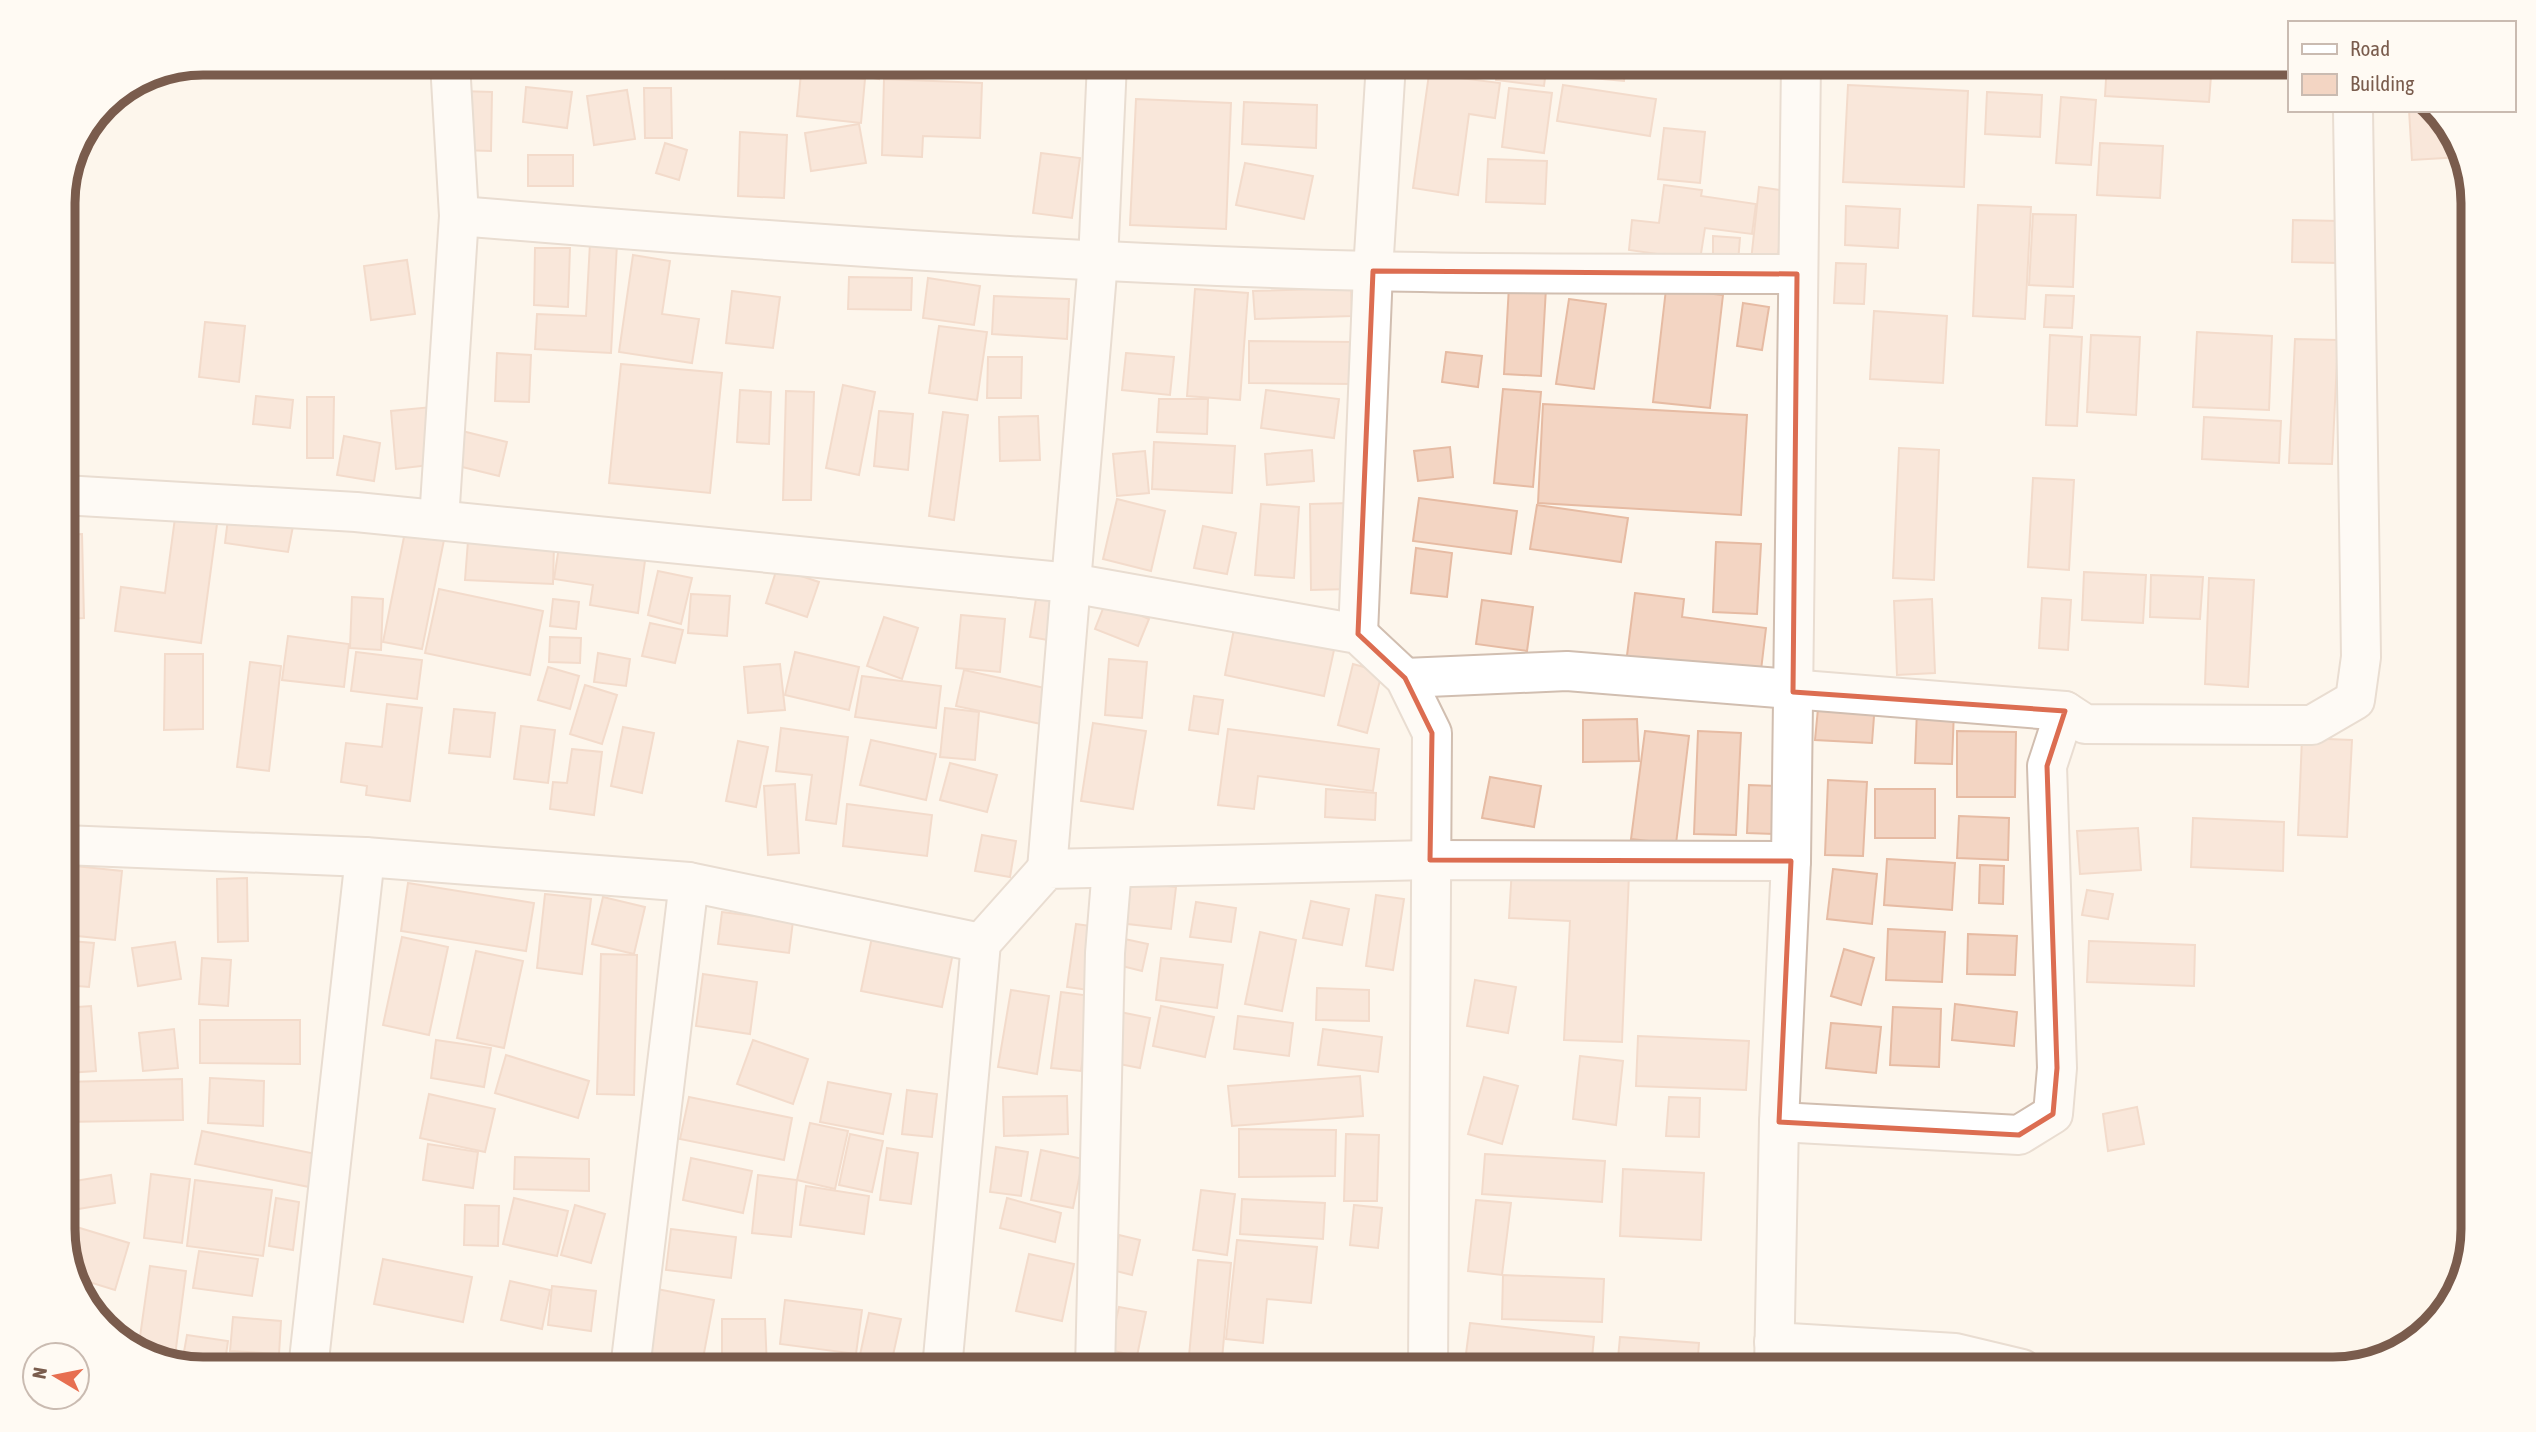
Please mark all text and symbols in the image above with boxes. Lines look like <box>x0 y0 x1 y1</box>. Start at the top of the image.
legend <box>2288 21 2515 112</box>
text: Road <box>2350 36 2390 60</box>
text: Building <box>2350 71 2414 95</box>
north arrow <box>21 1341 91 1411</box>
text: N <box>27 1366 51 1380</box>

